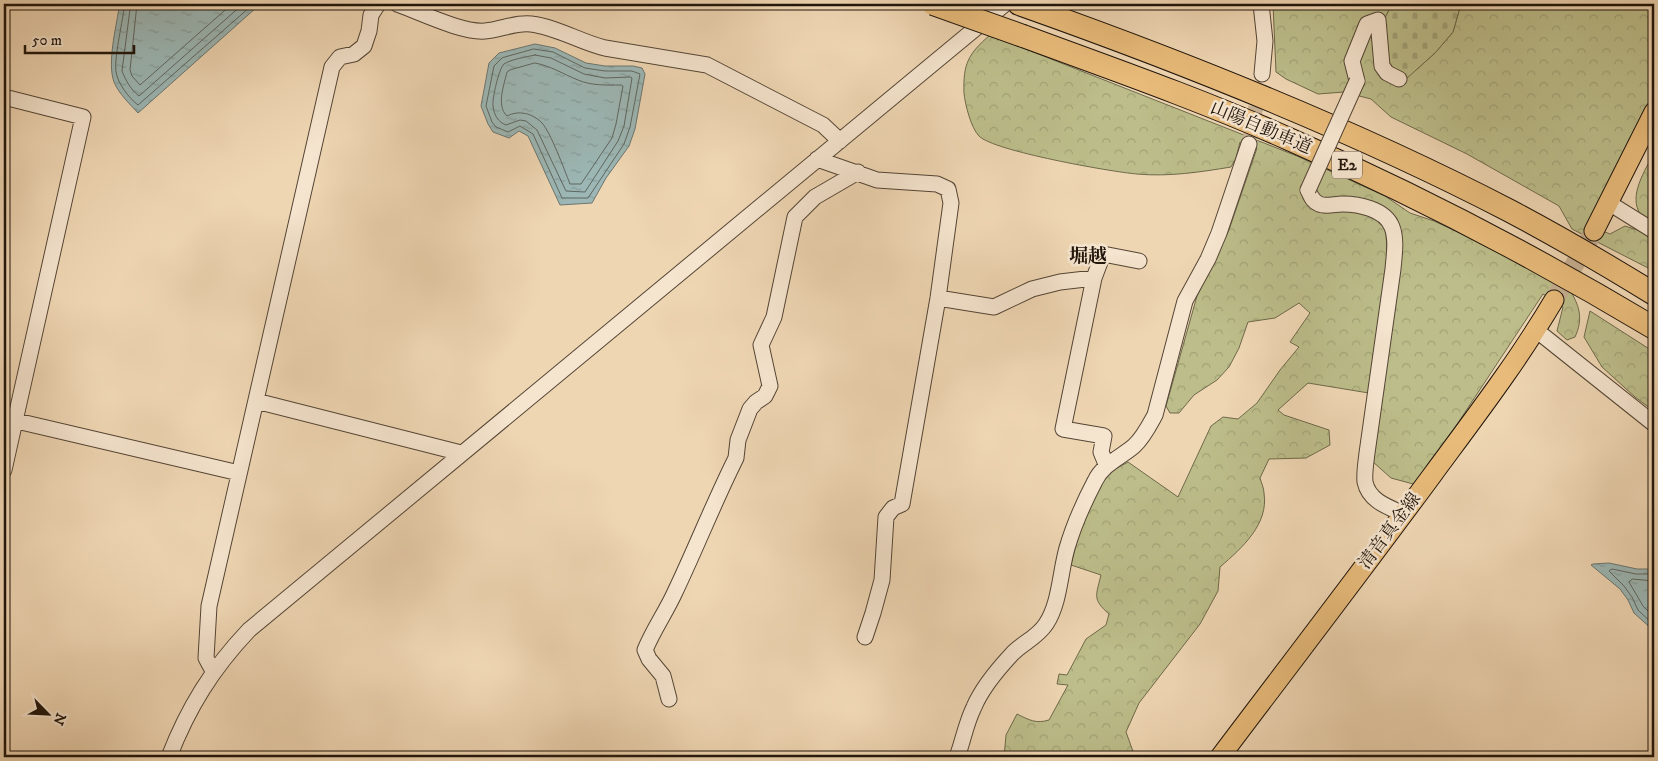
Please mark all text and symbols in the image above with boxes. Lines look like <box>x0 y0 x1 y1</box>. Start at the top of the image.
scale bar <box>25 22 134 54</box>
text: 50 m <box>32 31 62 50</box>
street label: 山陽自動車道 <box>1207 97 1315 159</box>
road number: E2 <box>1332 152 1362 178</box>
district label: 堀越 <box>1069 245 1107 268</box>
street label: 清音真金線 <box>1354 488 1426 574</box>
north arrow <box>22 688 72 738</box>
text: N <box>48 710 70 728</box>

